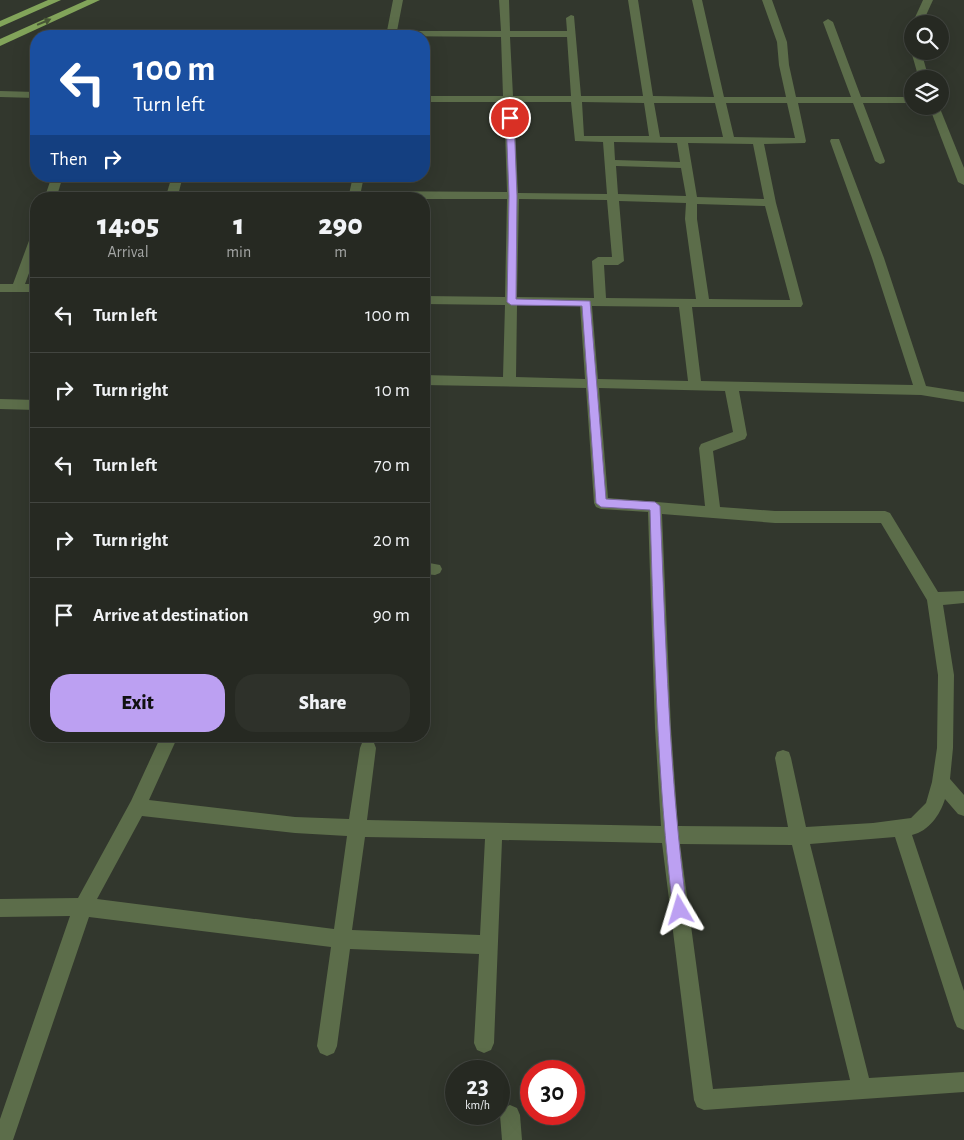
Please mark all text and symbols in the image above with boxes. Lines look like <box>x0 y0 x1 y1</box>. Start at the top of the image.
map controls <box>904 15 949 115</box>
button: search <box>904 15 949 60</box>
one-way arrow <box>37 17 51 25</box>
icon: left <box>50 50 115 115</box>
text: 100 m <box>133 52 216 87</box>
button: layers <box>904 70 949 115</box>
text: Turn left <box>133 93 205 115</box>
pin <box>489 97 531 139</box>
icon: arrive <box>496 104 524 132</box>
icon: right <box>98 145 126 173</box>
text: Then <box>50 150 88 169</box>
text: 14:05 <box>97 210 159 240</box>
text: 1 <box>233 210 244 240</box>
text: 290 <box>318 210 363 240</box>
text: Arrival <box>108 244 149 260</box>
text: min <box>226 244 251 260</box>
text: m <box>334 244 347 260</box>
icon: left <box>50 301 78 329</box>
text: Turn left <box>93 306 157 325</box>
text: 100 m <box>365 306 410 325</box>
icon: right <box>50 376 78 404</box>
text: Turn right <box>93 381 168 400</box>
text: 10 m <box>375 381 410 400</box>
icon: left <box>50 451 78 479</box>
text: Turn left <box>93 456 157 475</box>
text: 70 m <box>374 456 410 475</box>
icon: right <box>50 526 78 554</box>
text: Turn right <box>93 531 168 550</box>
text: 20 m <box>373 531 410 550</box>
icon: arrive <box>50 601 78 629</box>
text: Arrive at destination <box>93 606 249 625</box>
text: 90 m <box>373 606 410 625</box>
button: Exit <box>50 674 225 732</box>
button: Share <box>235 674 410 732</box>
position arrow <box>653 883 705 935</box>
speed limit sign: 30 <box>520 1060 585 1125</box>
text: 23 <box>466 1074 489 1099</box>
text: km/h <box>465 1099 490 1111</box>

